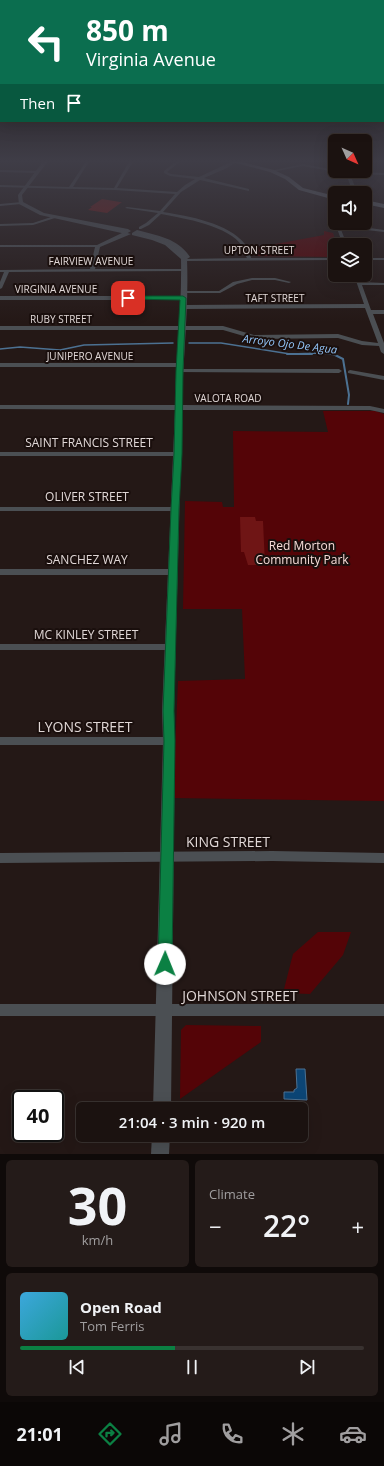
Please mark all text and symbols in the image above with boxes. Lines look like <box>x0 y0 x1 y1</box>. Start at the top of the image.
text: 850 m <box>86 11 169 49</box>
icon: left <box>20 16 72 68</box>
text: Virginia Avenue <box>86 47 216 71</box>
icon: arrive <box>63 92 85 114</box>
text: Then <box>20 93 55 113</box>
north arrow <box>328 134 372 178</box>
map controls <box>328 134 372 282</box>
button: sound <box>328 186 372 230</box>
button: layers <box>328 238 372 282</box>
street label: UPTON STREET <box>224 243 295 257</box>
street label: FAIRVIEW AVENUE <box>49 254 133 268</box>
pin <box>111 281 145 315</box>
street label: VIRGINIA AVENUE <box>15 282 97 296</box>
icon: arrive <box>117 287 139 309</box>
street label: TAFT STREET <box>246 291 305 305</box>
street label: RUBY STREET <box>30 312 92 326</box>
water label: Arroyo Ojo De Agua <box>241 330 338 357</box>
street label: JUNIPERO AVENUE <box>46 349 133 363</box>
street label: VALOTA ROAD <box>194 391 262 405</box>
street label: SAINT FRANCIS STREET <box>25 434 153 451</box>
street label: OLIVER STREET <box>45 488 129 505</box>
park label: Red Morton Community Park <box>255 537 349 568</box>
street label: SANCHEZ WAY <box>46 551 128 568</box>
street label: MC KINLEY STREET <box>34 626 139 643</box>
street label: LYONS STREET <box>37 717 133 736</box>
street label: KING STREET <box>186 832 270 851</box>
position arrow <box>144 943 186 985</box>
street label: JOHNSON STREET <box>180 986 298 1005</box>
speed limit sign: 40 <box>12 1090 64 1142</box>
text: 21:04 · 3 min · 920 m <box>119 1112 265 1132</box>
text: 30 <box>68 1169 127 1240</box>
text: Climate <box>209 1185 255 1203</box>
text: 22° <box>263 1205 310 1246</box>
text: − <box>209 1211 222 1241</box>
text: + <box>351 1211 364 1241</box>
text: km/h <box>82 1231 113 1249</box>
text: Open Road <box>80 1297 162 1317</box>
text: Tom Ferris <box>80 1317 145 1335</box>
icon: previous <box>66 1356 88 1378</box>
icon: pause <box>181 1356 203 1378</box>
icon: next <box>296 1356 318 1378</box>
icon: directions <box>96 1420 124 1448</box>
icon: music <box>157 1420 185 1448</box>
icon: phone <box>218 1420 246 1448</box>
icon: climate <box>279 1420 307 1448</box>
icon: car <box>339 1420 367 1448</box>
text: 21:01 <box>16 1422 63 1446</box>

